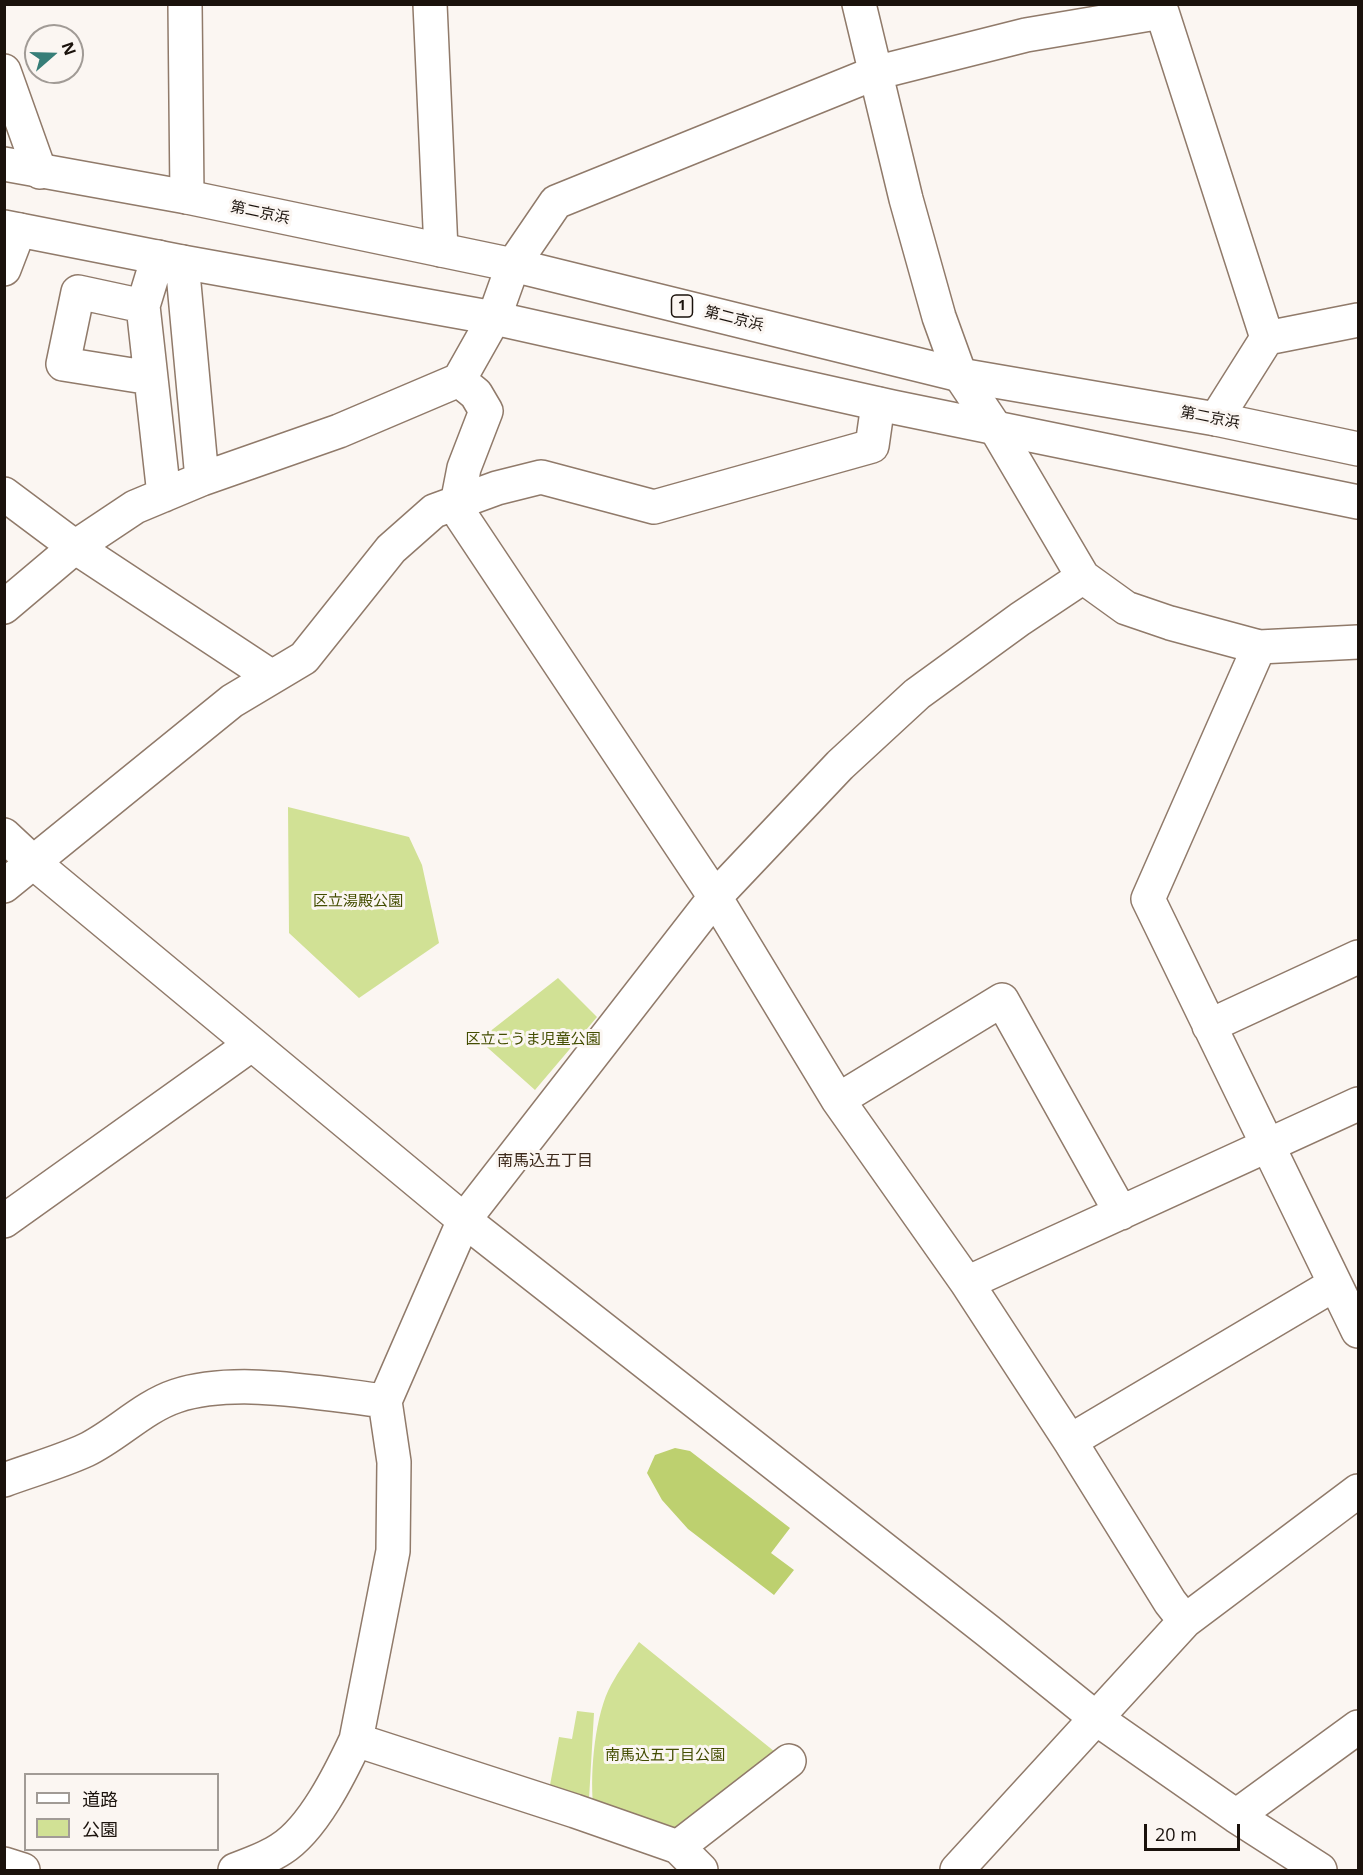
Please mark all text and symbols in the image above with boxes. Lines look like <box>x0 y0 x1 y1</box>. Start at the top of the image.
north arrow <box>24 24 84 84</box>
text: N <box>56 39 82 58</box>
street label: 第二京浜 <box>229 198 291 228</box>
road number: 1 <box>672 295 692 317</box>
street label: 第二京浜 <box>703 303 765 335</box>
street label: 第二京浜 <box>1179 403 1241 433</box>
park label: 区立湯殿公園 <box>313 893 403 911</box>
park label: 区立こうま児童公園 <box>466 1031 600 1049</box>
district label: 南馬込五丁目 <box>497 1151 593 1171</box>
park label: 南馬込五丁目公園 <box>605 1747 725 1765</box>
legend <box>24 1773 219 1851</box>
text: 道路 <box>82 1787 118 1811</box>
scale bar <box>1147 1812 1243 1850</box>
text: 公園 <box>82 1817 118 1841</box>
text: 20 m <box>1155 1822 1197 1846</box>

